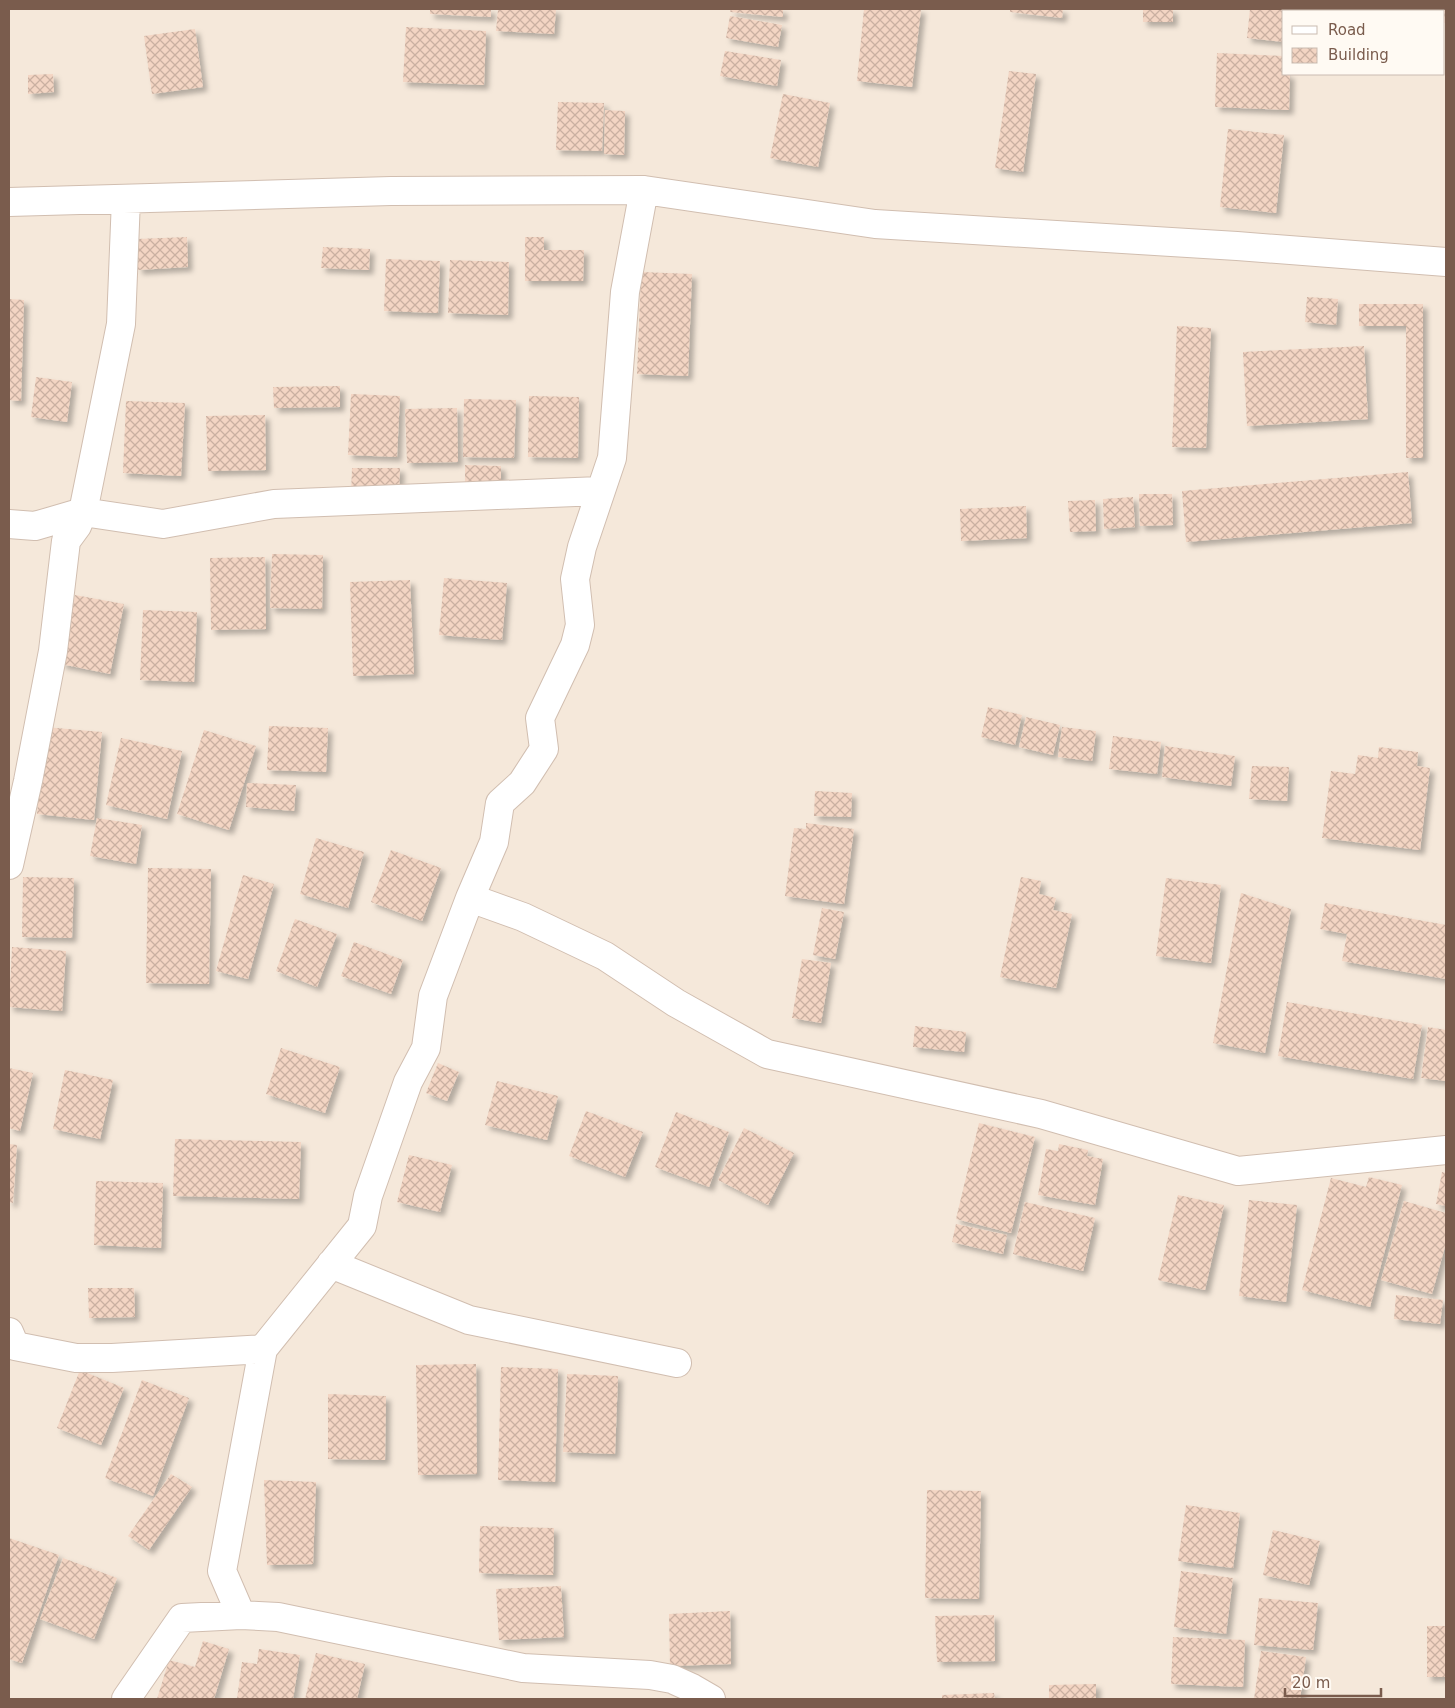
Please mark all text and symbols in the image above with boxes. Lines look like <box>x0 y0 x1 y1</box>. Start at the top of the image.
legend <box>1282 10 1445 75</box>
text: Road <box>1328 21 1366 39</box>
text: Building <box>1328 46 1389 64</box>
scale bar <box>1285 1666 1381 1698</box>
text: 20 m <box>1292 1674 1330 1692</box>

